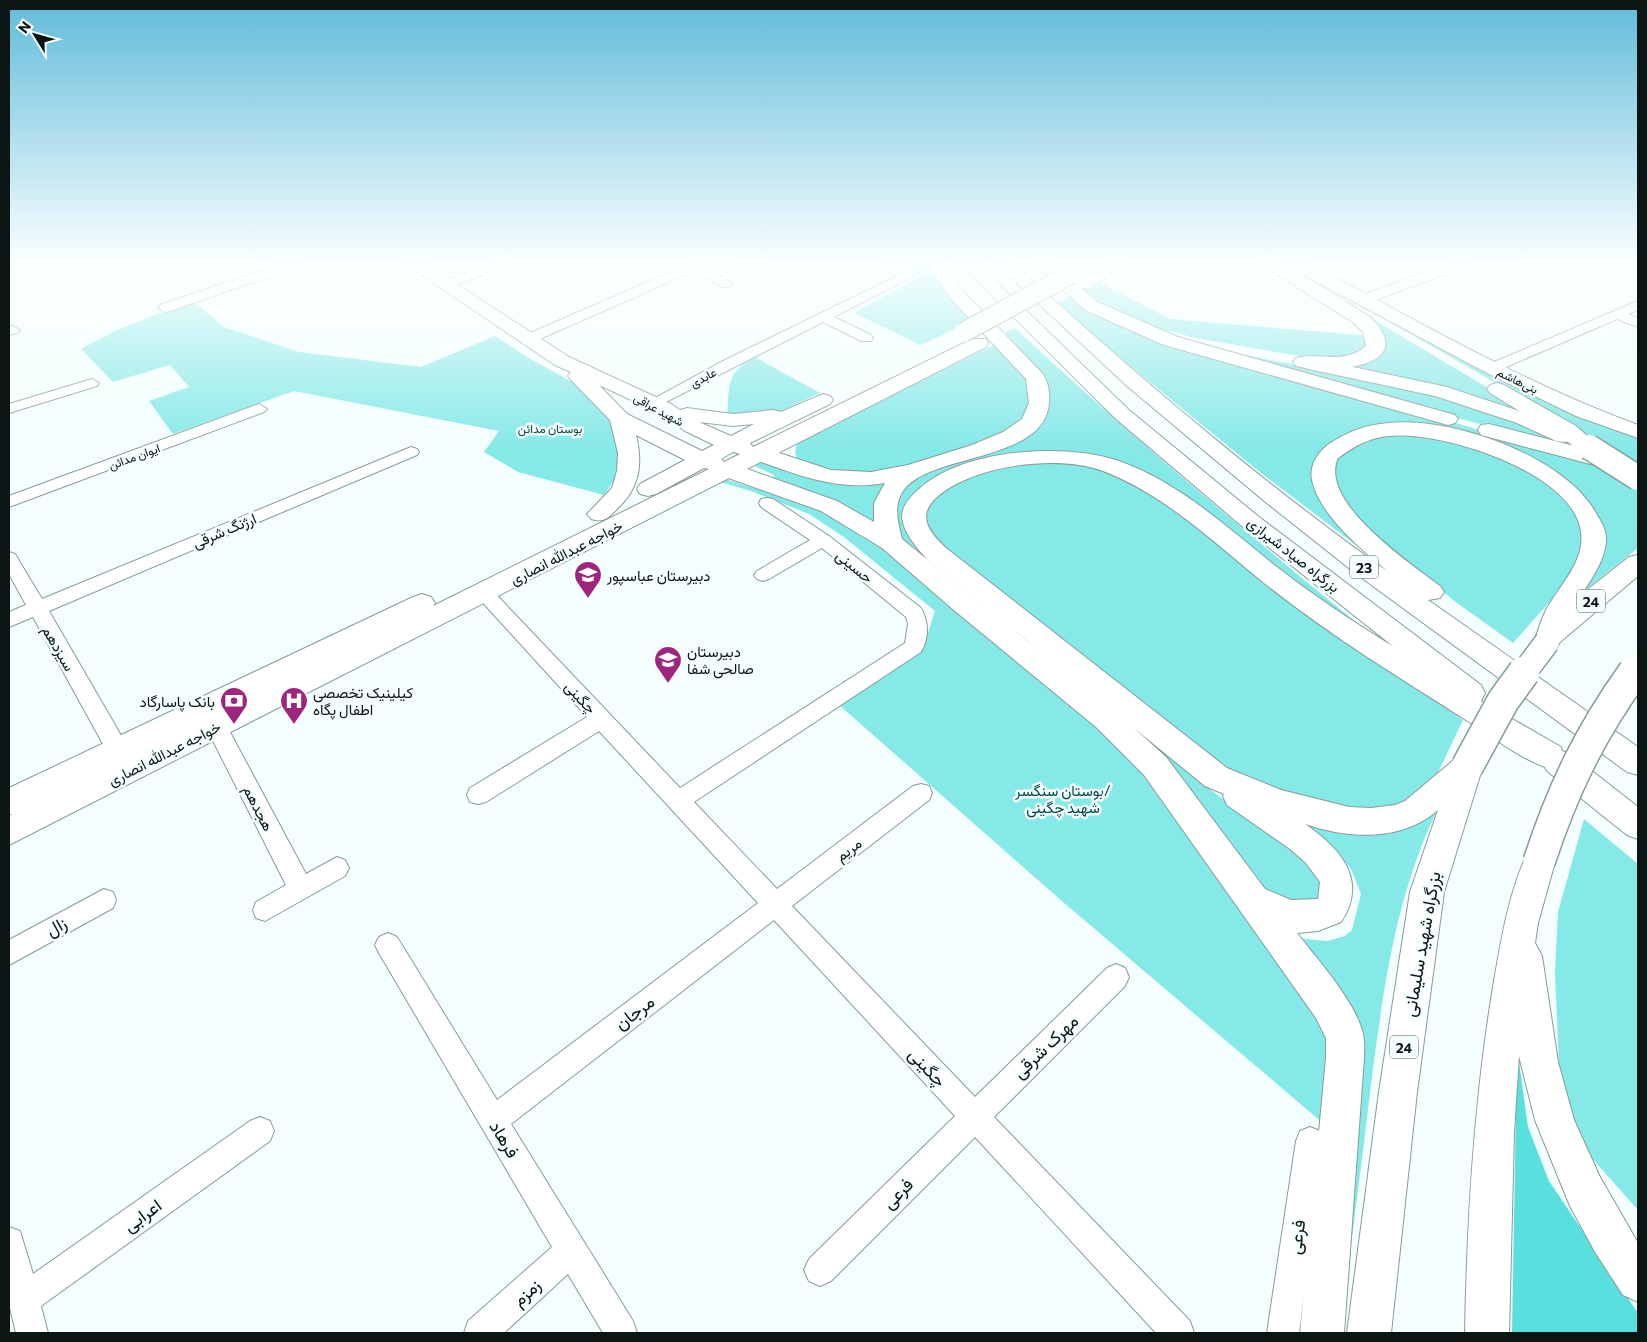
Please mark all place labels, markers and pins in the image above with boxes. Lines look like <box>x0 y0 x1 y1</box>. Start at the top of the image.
school or university icon: دبیرستان عباسپور <box>573 560 603 599</box>
place label: دبیرستان عباسپور <box>606 566 711 586</box>
place label: دبیرستان صالحی شفا <box>687 642 754 679</box>
school or university icon: دبیرستان صالحی شفا <box>653 645 683 684</box>
place label: کیلینیک تخصصی اطفال پگاه <box>313 683 414 720</box>
bank icon: بانک پاسارگاد <box>219 686 249 725</box>
hospital icon: کیلینیک تخصصی اطفال پگاه <box>279 686 309 725</box>
place label: بانک پاسارگاد <box>140 692 215 712</box>

